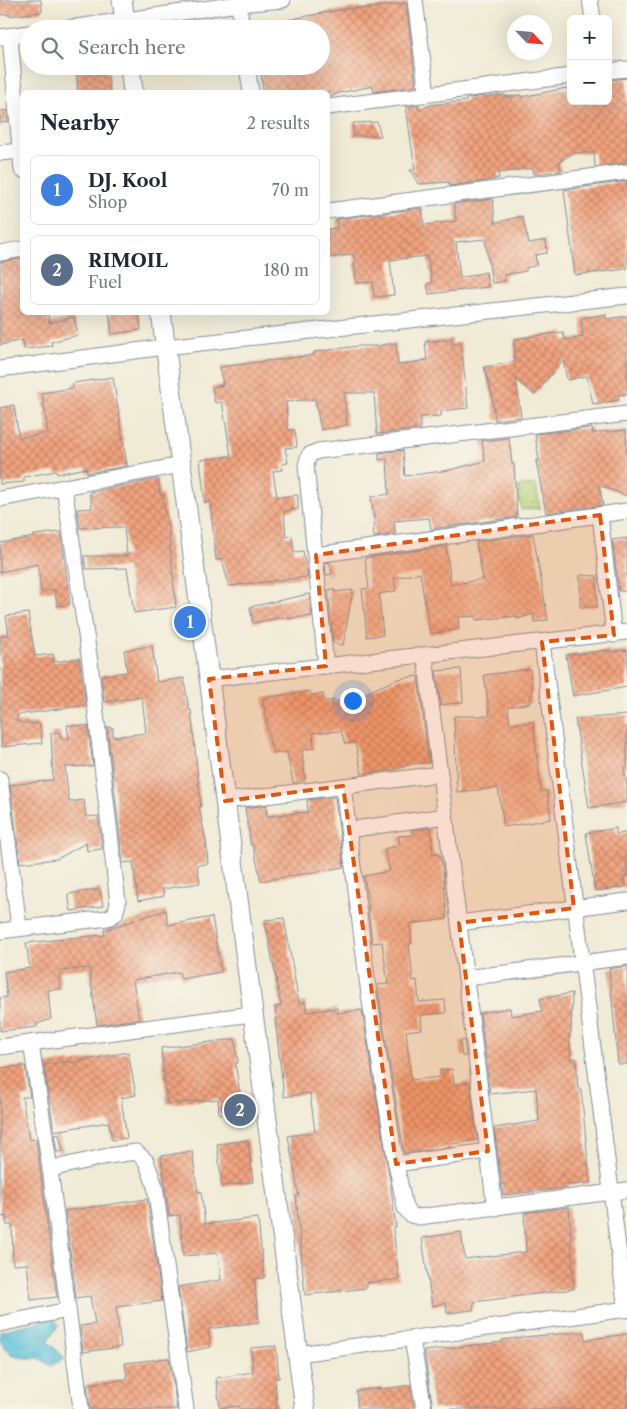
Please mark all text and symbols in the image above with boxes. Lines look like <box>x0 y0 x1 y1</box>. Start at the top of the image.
north arrow <box>507 15 552 60</box>
map controls <box>567 15 612 105</box>
button: + <box>567 15 612 60</box>
search box <box>20 20 330 75</box>
icon: search <box>38 34 66 62</box>
text: Search here <box>78 36 186 59</box>
button: − <box>567 60 612 105</box>
text: Nearby <box>40 110 119 135</box>
text: 2 results <box>247 113 310 133</box>
text: DJ. Kool <box>88 169 167 192</box>
text: 1 <box>53 180 61 200</box>
text: 70 m <box>272 180 309 200</box>
text: Shop <box>88 192 127 212</box>
text: RIMOIL <box>88 249 168 272</box>
text: 2 <box>52 260 62 280</box>
text: 180 m <box>263 260 309 280</box>
text: Fuel <box>88 272 122 292</box>
pin: 1 <box>174 603 206 641</box>
your location <box>340 688 366 714</box>
pin: 2 <box>224 1091 256 1129</box>

